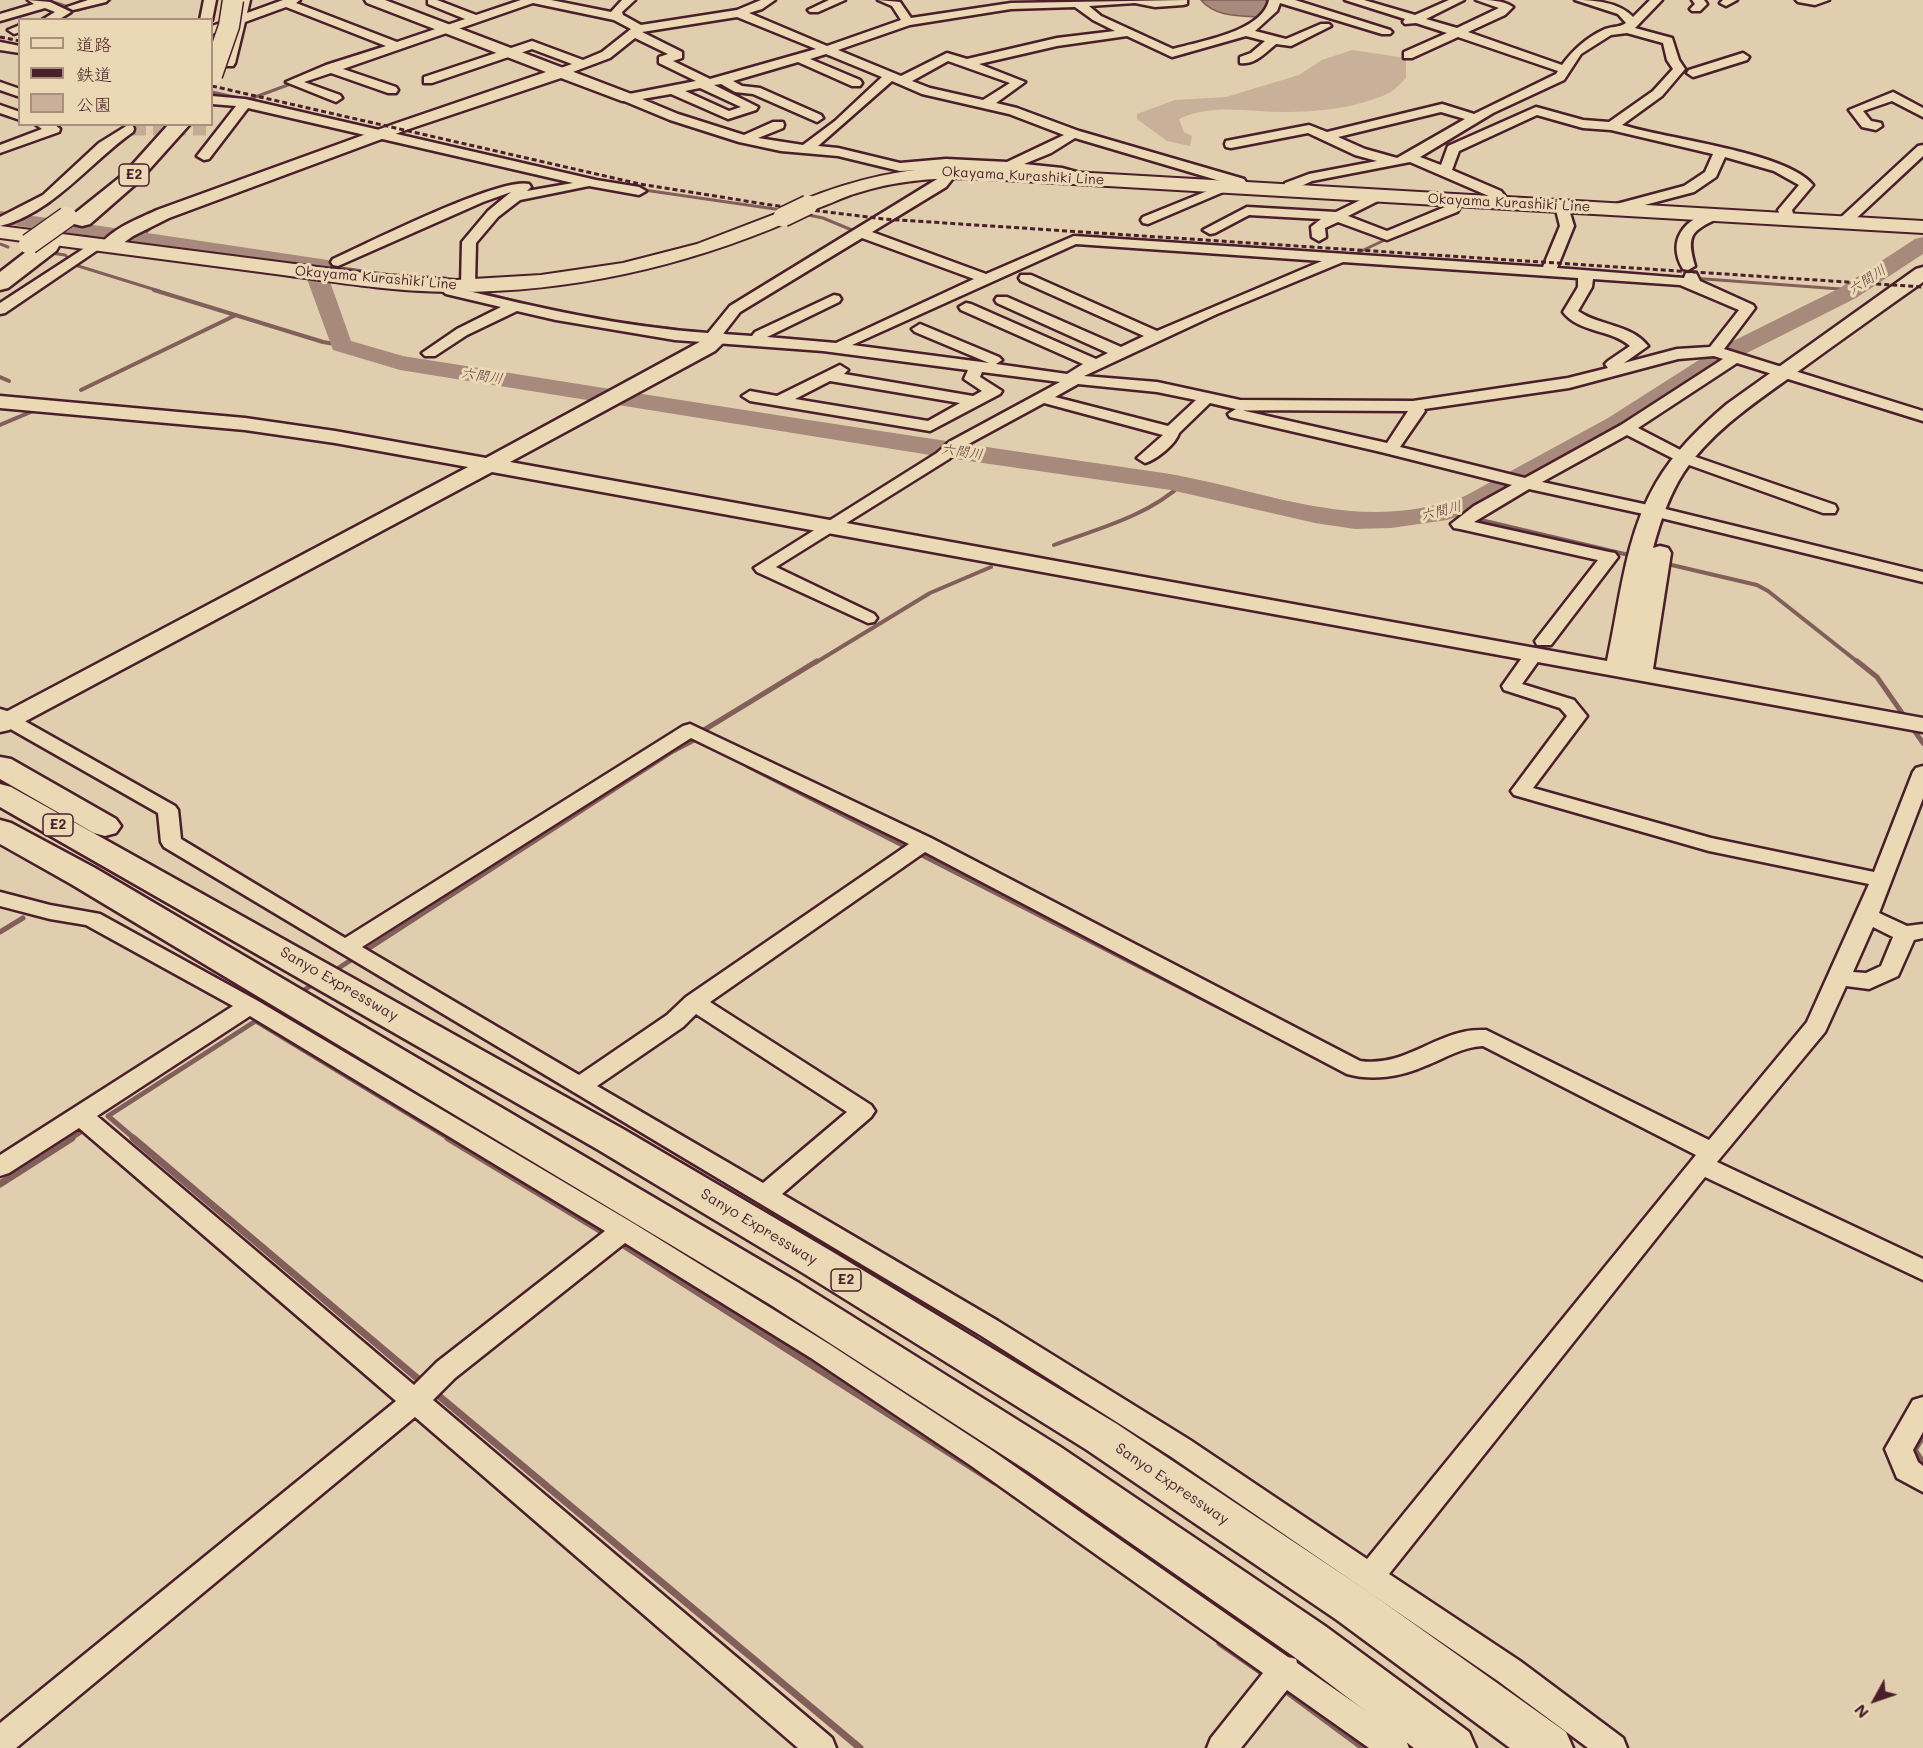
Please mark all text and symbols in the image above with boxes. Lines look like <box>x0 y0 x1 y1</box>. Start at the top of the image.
legend <box>18 18 213 126</box>
text: 道路 <box>76 32 112 56</box>
text: 鉄道 <box>76 62 112 86</box>
text: 公園 <box>76 92 112 116</box>
street label: Okayama Kurashiki Line <box>941 163 1105 189</box>
road number: E2 <box>119 164 149 186</box>
street label: Okayama Kurashiki Line <box>1427 190 1591 216</box>
water label: 六間川 <box>1845 262 1889 298</box>
street label: Okayama Kurashiki Line <box>294 263 458 293</box>
water label: 六間川 <box>460 364 504 388</box>
water label: 六間川 <box>940 441 984 463</box>
water label: 六間川 <box>1419 498 1463 524</box>
road number: E2 <box>43 814 73 836</box>
street label: Sanyo Expressway <box>277 943 401 1025</box>
street label: Sanyo Expressway <box>697 1185 821 1269</box>
road number: E2 <box>831 1269 861 1291</box>
street label: Sanyo Expressway <box>1112 1439 1232 1529</box>
north arrow <box>1845 1670 1905 1730</box>
text: N <box>1849 1700 1873 1723</box>

